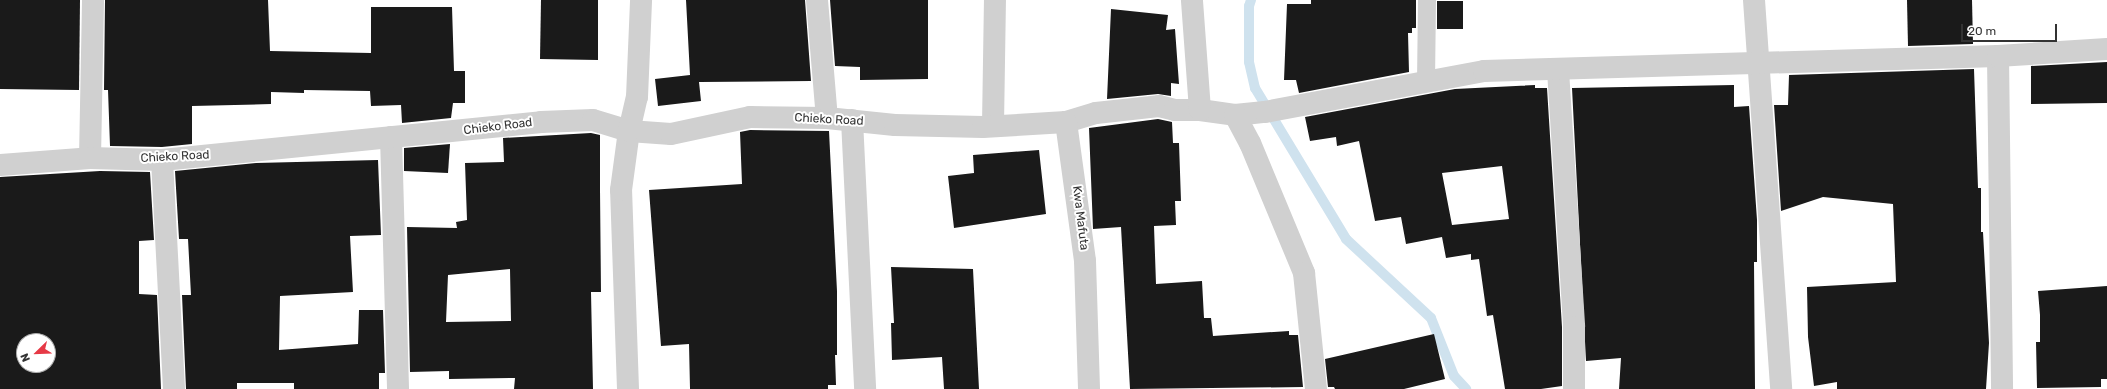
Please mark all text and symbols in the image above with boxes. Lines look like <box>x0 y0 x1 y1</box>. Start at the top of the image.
scale bar <box>1963 16 2059 42</box>
text: 20 m <box>1968 24 1996 38</box>
street label: Chieko Road <box>794 111 864 129</box>
street label: Chieko Road <box>463 116 533 138</box>
street label: Chieko Road <box>140 148 210 166</box>
street label: Kwa Mafuta <box>1069 185 1091 251</box>
north arrow <box>16 333 56 373</box>
text: N <box>18 351 33 364</box>

